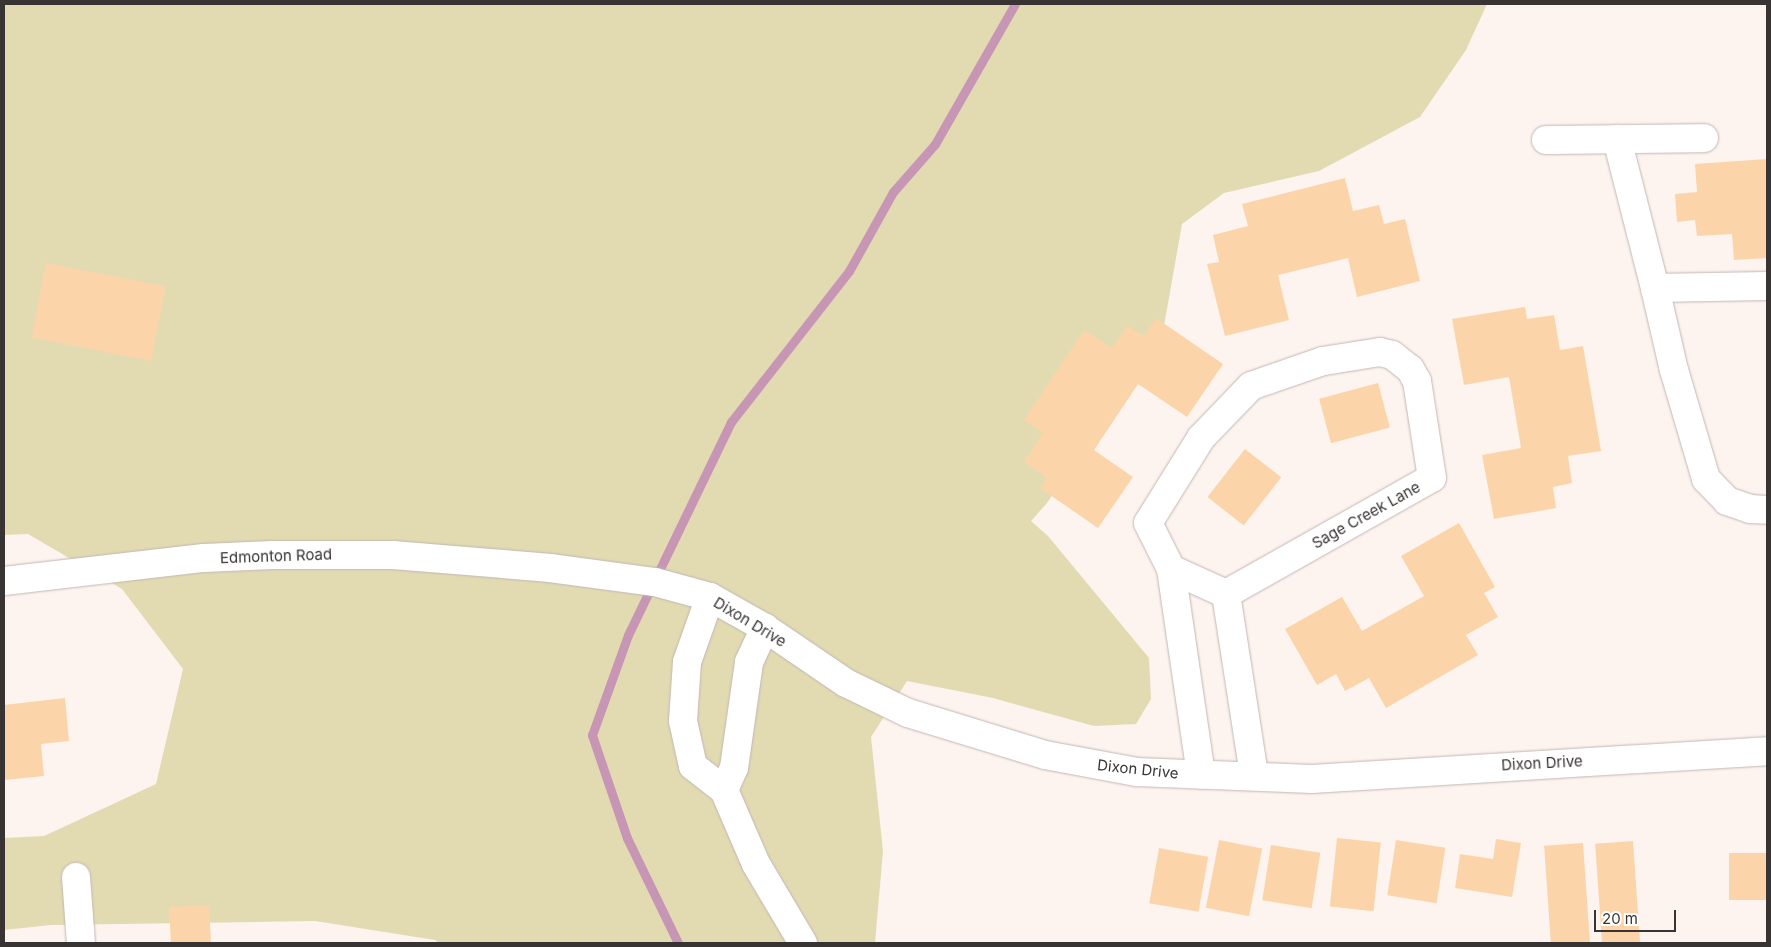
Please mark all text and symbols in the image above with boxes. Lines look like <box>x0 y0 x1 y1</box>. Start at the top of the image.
street label: Sage Creek Lane <box>1309 478 1423 552</box>
street label: Edmonton Road <box>220 545 332 567</box>
street label: Dixon Drive <box>710 593 790 651</box>
street label: Dixon Drive <box>1501 752 1583 774</box>
street label: Dixon Drive <box>1096 756 1180 782</box>
scale bar <box>1596 900 1678 932</box>
text: 20 m <box>1602 909 1638 928</box>

